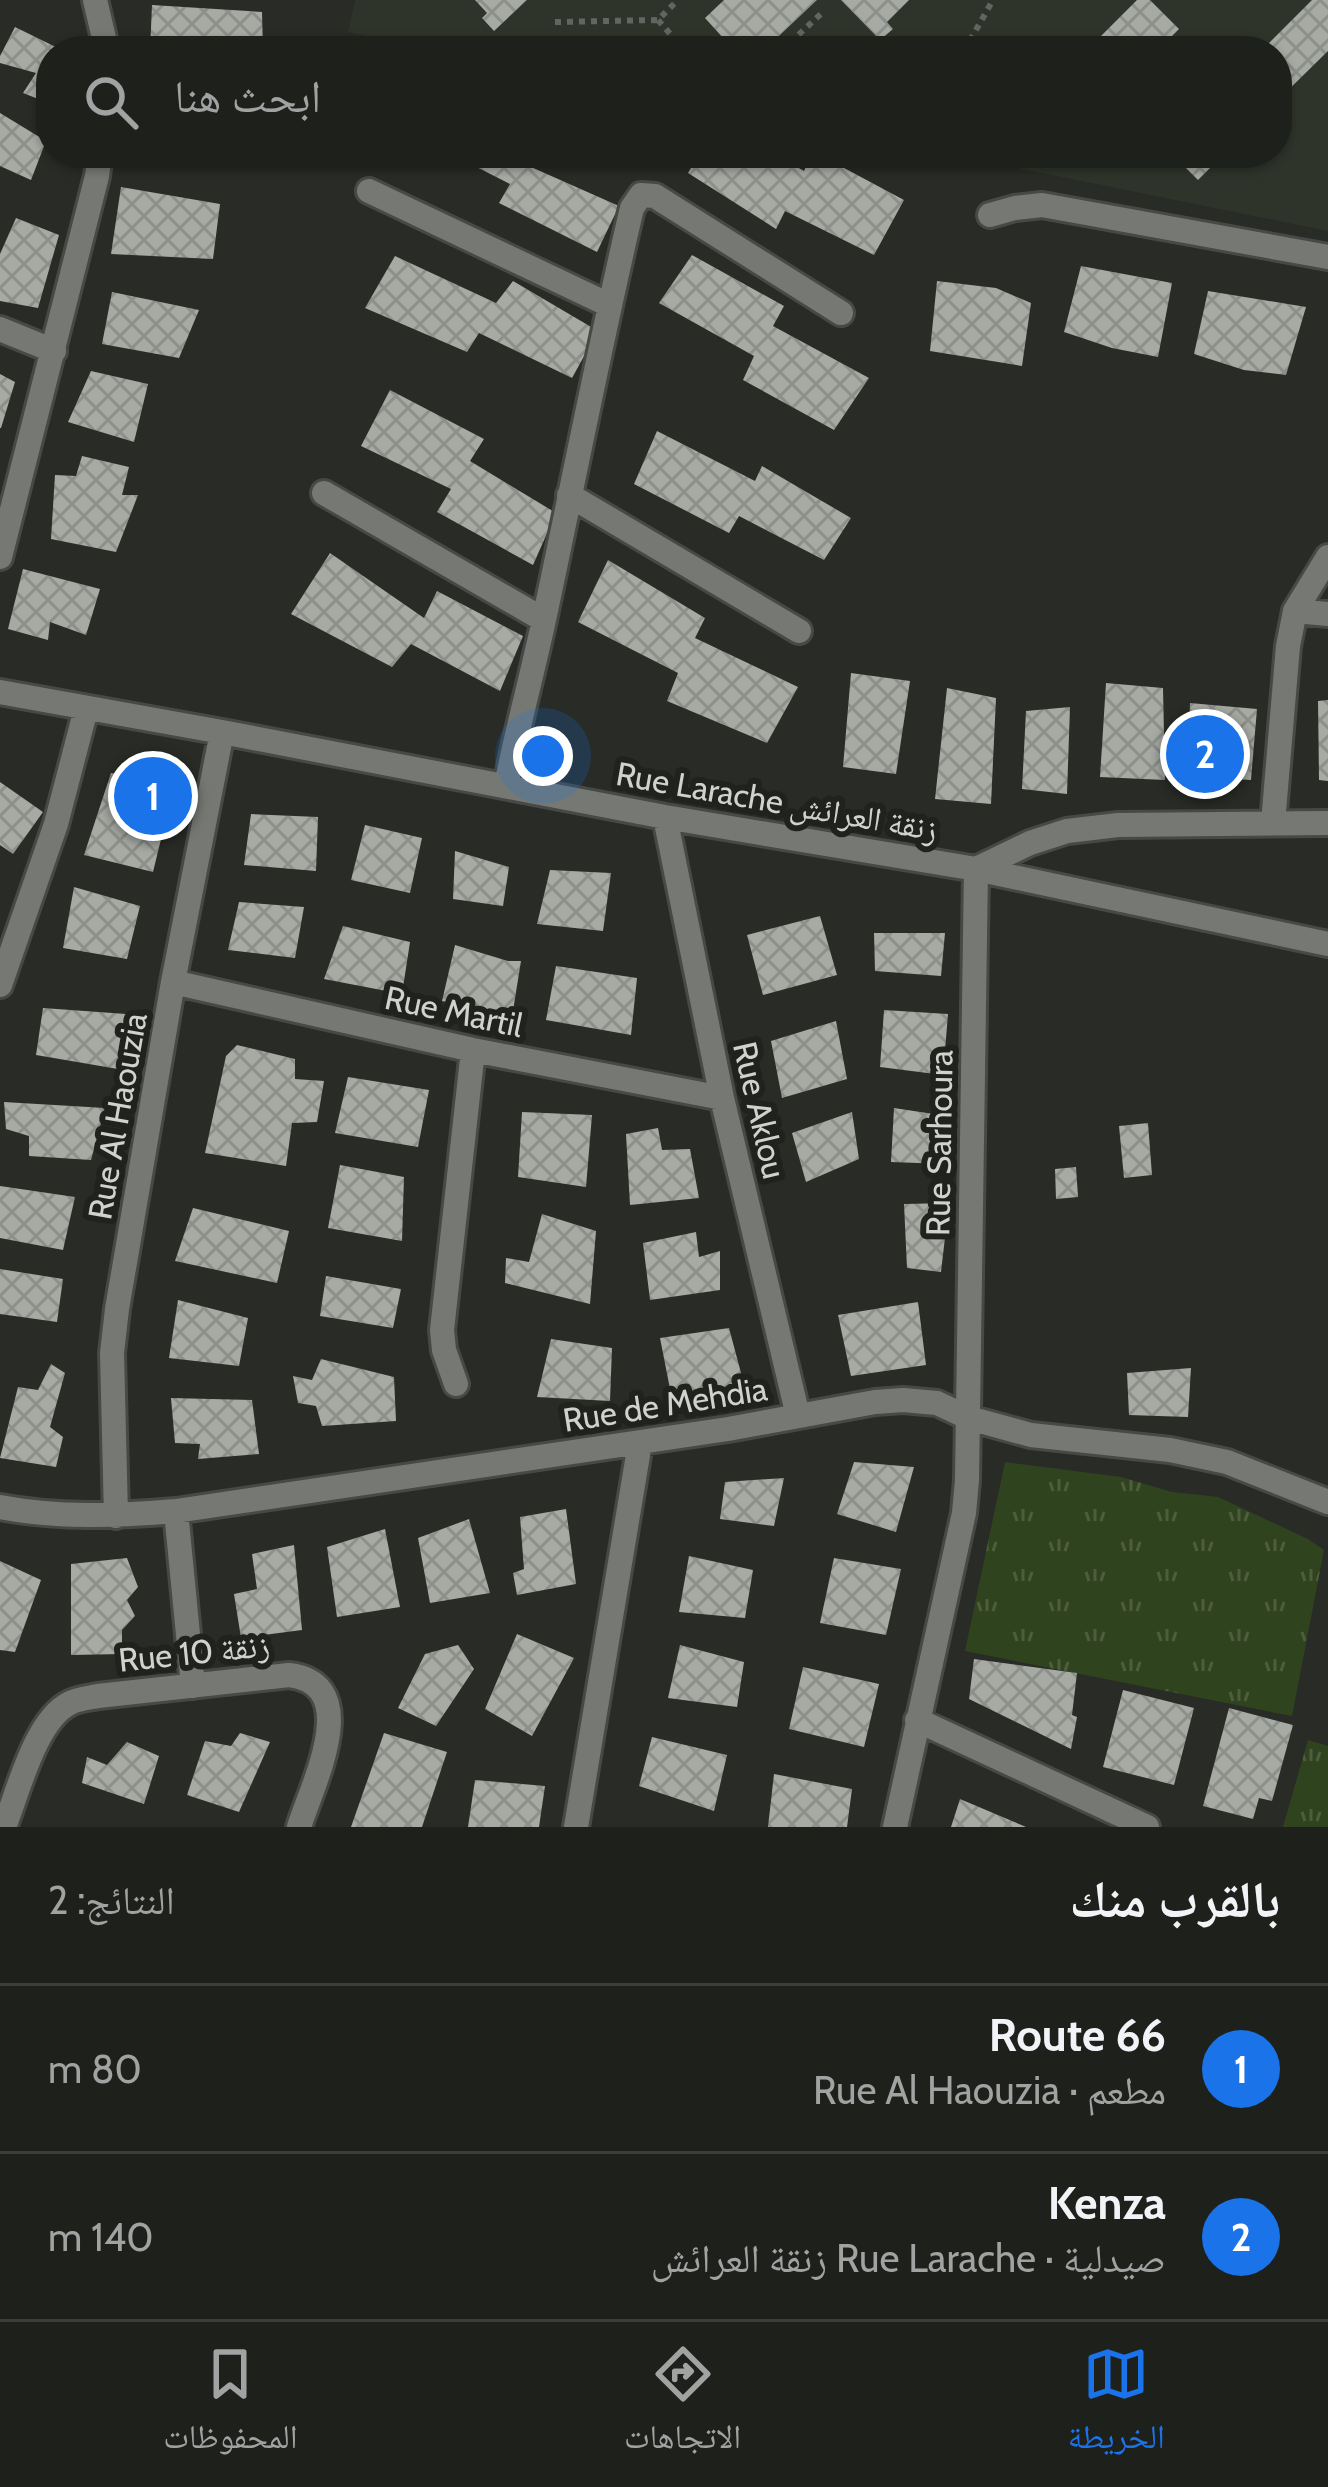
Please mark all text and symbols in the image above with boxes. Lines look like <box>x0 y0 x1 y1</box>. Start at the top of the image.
search box <box>36 36 1292 168</box>
icon: search <box>78 69 144 135</box>
text: ابحث هنا <box>174 69 321 123</box>
pin: 2 <box>1166 709 1244 799</box>
your location <box>513 726 573 786</box>
pin: 1 <box>114 751 192 841</box>
street label: Rue Larache زنقة العرائش <box>613 753 941 850</box>
street label: Rue Martil <box>381 977 527 1045</box>
street label: Rue Al Haouzia <box>79 1009 155 1222</box>
street label: Rue Aklou <box>725 1038 795 1182</box>
street label: Rue Sarhoura <box>917 1049 961 1236</box>
street label: Rue de Mehdia <box>560 1368 770 1440</box>
street label: Rue 10 زنقة <box>116 1624 272 1680</box>
text: بالقرب منك <box>1069 1868 1280 1930</box>
text: النتائج: 2 <box>48 1876 175 1924</box>
text: Route 66 <box>989 2008 1166 2062</box>
text: 80 m <box>48 2045 142 2093</box>
text: 1 <box>1234 2045 1248 2093</box>
text: مطعم · Rue Al Haouzia <box>813 2066 1166 2114</box>
text: Kenza <box>1048 2176 1166 2230</box>
text: 140 m <box>48 2213 153 2261</box>
text: 2 <box>1231 2213 1251 2261</box>
text: صيدلية · Rue Larache زنقة العرائش <box>651 2234 1166 2282</box>
tab: المحفوظات <box>163 2341 298 2469</box>
tab: الاتجاهات <box>624 2341 741 2469</box>
tab: الخريطة <box>1068 2341 1165 2469</box>

